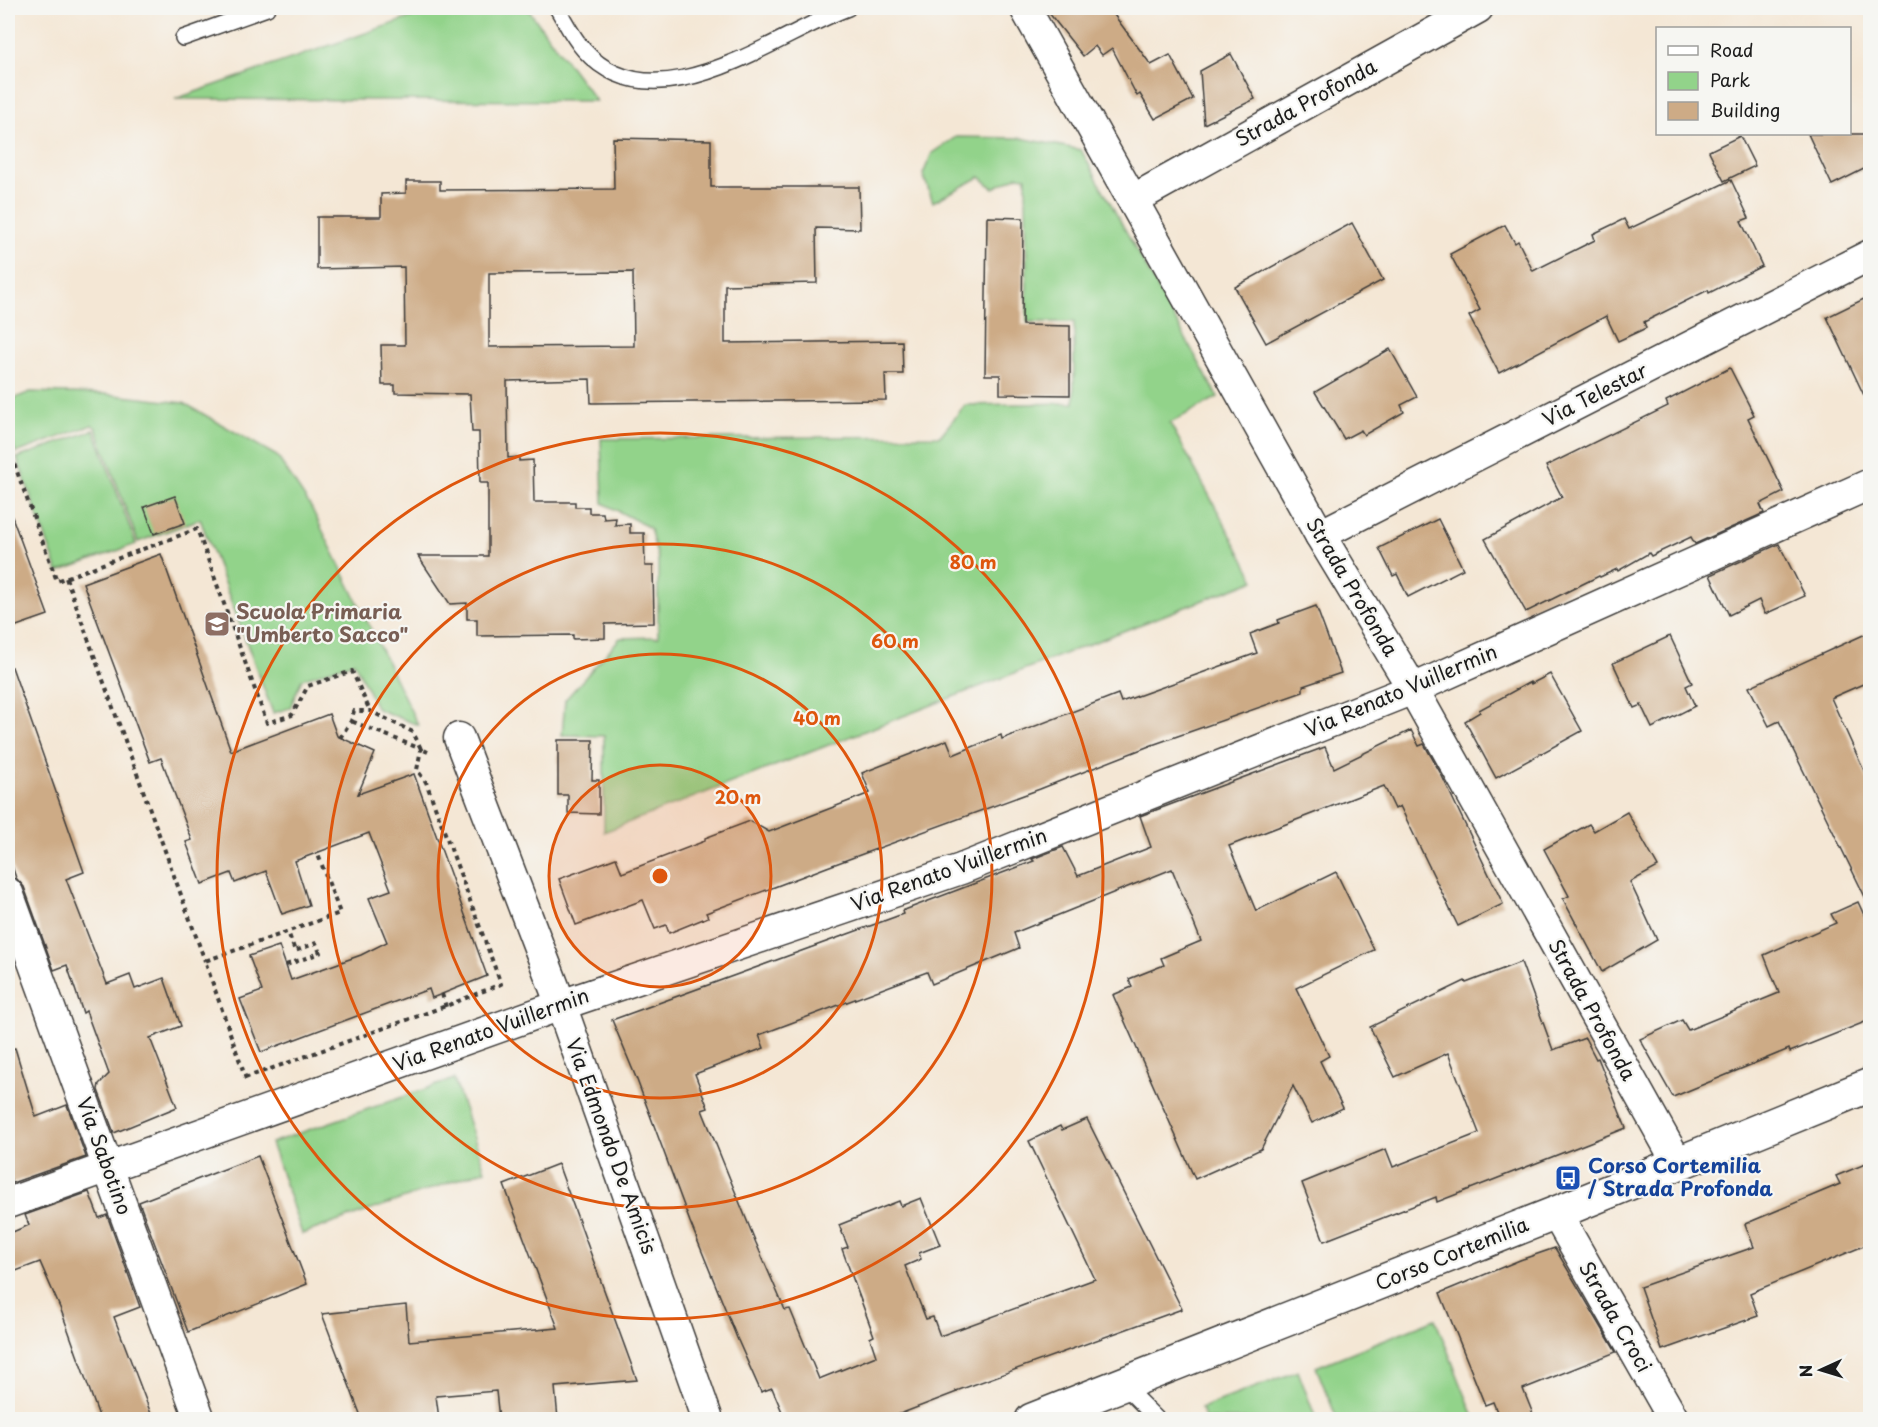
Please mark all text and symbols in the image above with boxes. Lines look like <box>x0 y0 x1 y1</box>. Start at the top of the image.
legend <box>1656 27 1851 135</box>
text: Road <box>1710 36 1754 63</box>
street label: Strada Profonda <box>1229 50 1382 154</box>
text: Park <box>1710 66 1750 93</box>
text: Building <box>1710 96 1780 123</box>
street label: Via Telestar <box>1537 355 1652 433</box>
street label: Strada Profonda <box>1299 511 1407 662</box>
text: 80 m <box>949 548 997 575</box>
place label: Scuola Primaria "Umberto Sacco" <box>236 596 408 649</box>
school or university icon: Scuola Primaria "Umberto Sacco" <box>202 609 232 639</box>
text: 60 m <box>871 627 919 654</box>
street label: Via Renato Vuillermin <box>1300 636 1502 744</box>
text: 40 m <box>793 704 841 731</box>
text: 20 m <box>715 783 761 810</box>
street label: Via Renato Vuillermin <box>846 820 1051 919</box>
centre of rings <box>650 866 670 886</box>
street label: Strada Profonda <box>1541 933 1645 1086</box>
street label: Via Renato Vuillermin <box>388 980 593 1079</box>
street label: Via Edmondo De Amicis <box>559 1034 665 1258</box>
street label: Via Sabotino <box>70 1093 140 1219</box>
place label: Corso Cortemilia / Strada Profonda <box>1587 1150 1773 1203</box>
bus stop icon: Corso Cortemilia / Strada Profonda <box>1553 1163 1583 1193</box>
street label: Corso Cortemilia <box>1370 1208 1534 1298</box>
street label: Strada Croci <box>1572 1255 1660 1378</box>
north arrow <box>1791 1340 1851 1400</box>
text: N <box>1793 1364 1817 1378</box>

